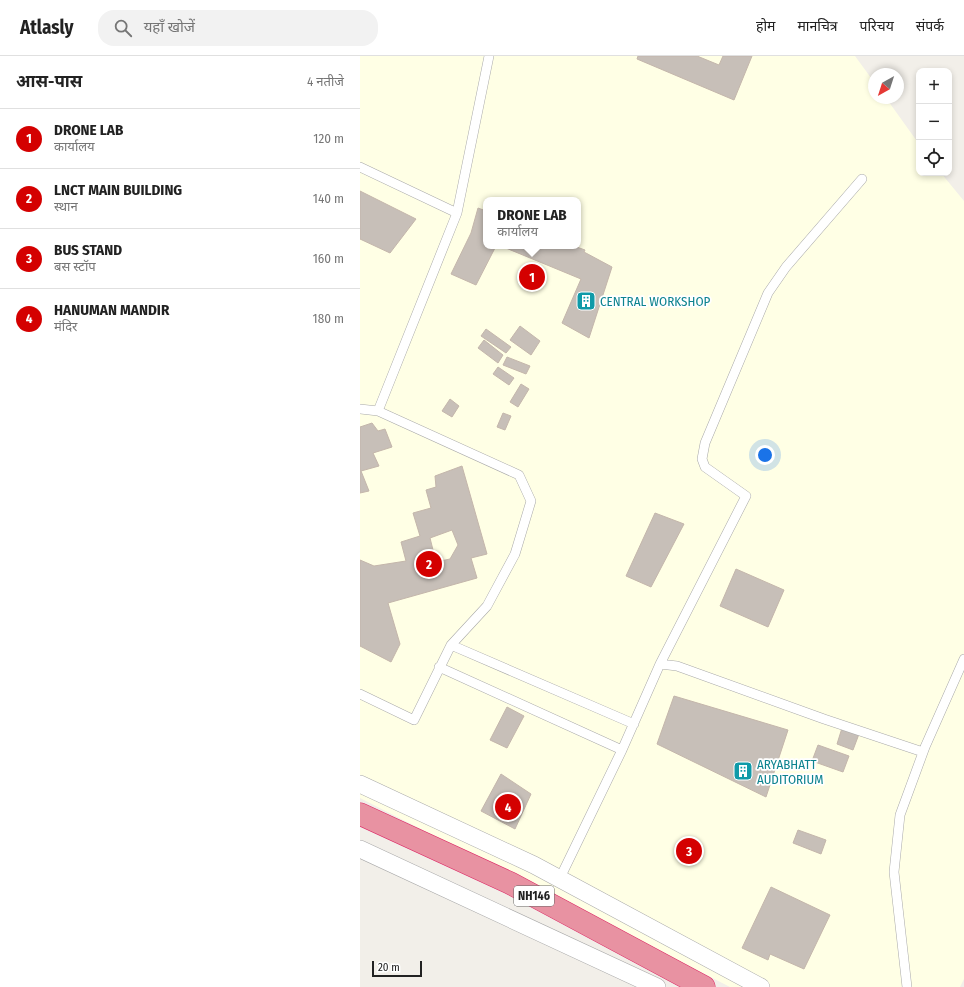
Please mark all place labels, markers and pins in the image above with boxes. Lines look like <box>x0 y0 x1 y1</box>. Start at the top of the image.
pin: 1 <box>519 262 545 292</box>
building icon: CENTRAL WORKSHOP <box>575 290 597 312</box>
place label: CENTRAL WORKSHOP <box>600 294 711 309</box>
pin: 2 <box>416 549 442 579</box>
place label: ARYABHATT AUDITORIUM <box>757 757 823 787</box>
building icon: ARYABHATT AUDITORIUM <box>732 760 754 782</box>
pin: 4 <box>495 792 521 822</box>
pin: 3 <box>676 836 702 866</box>

